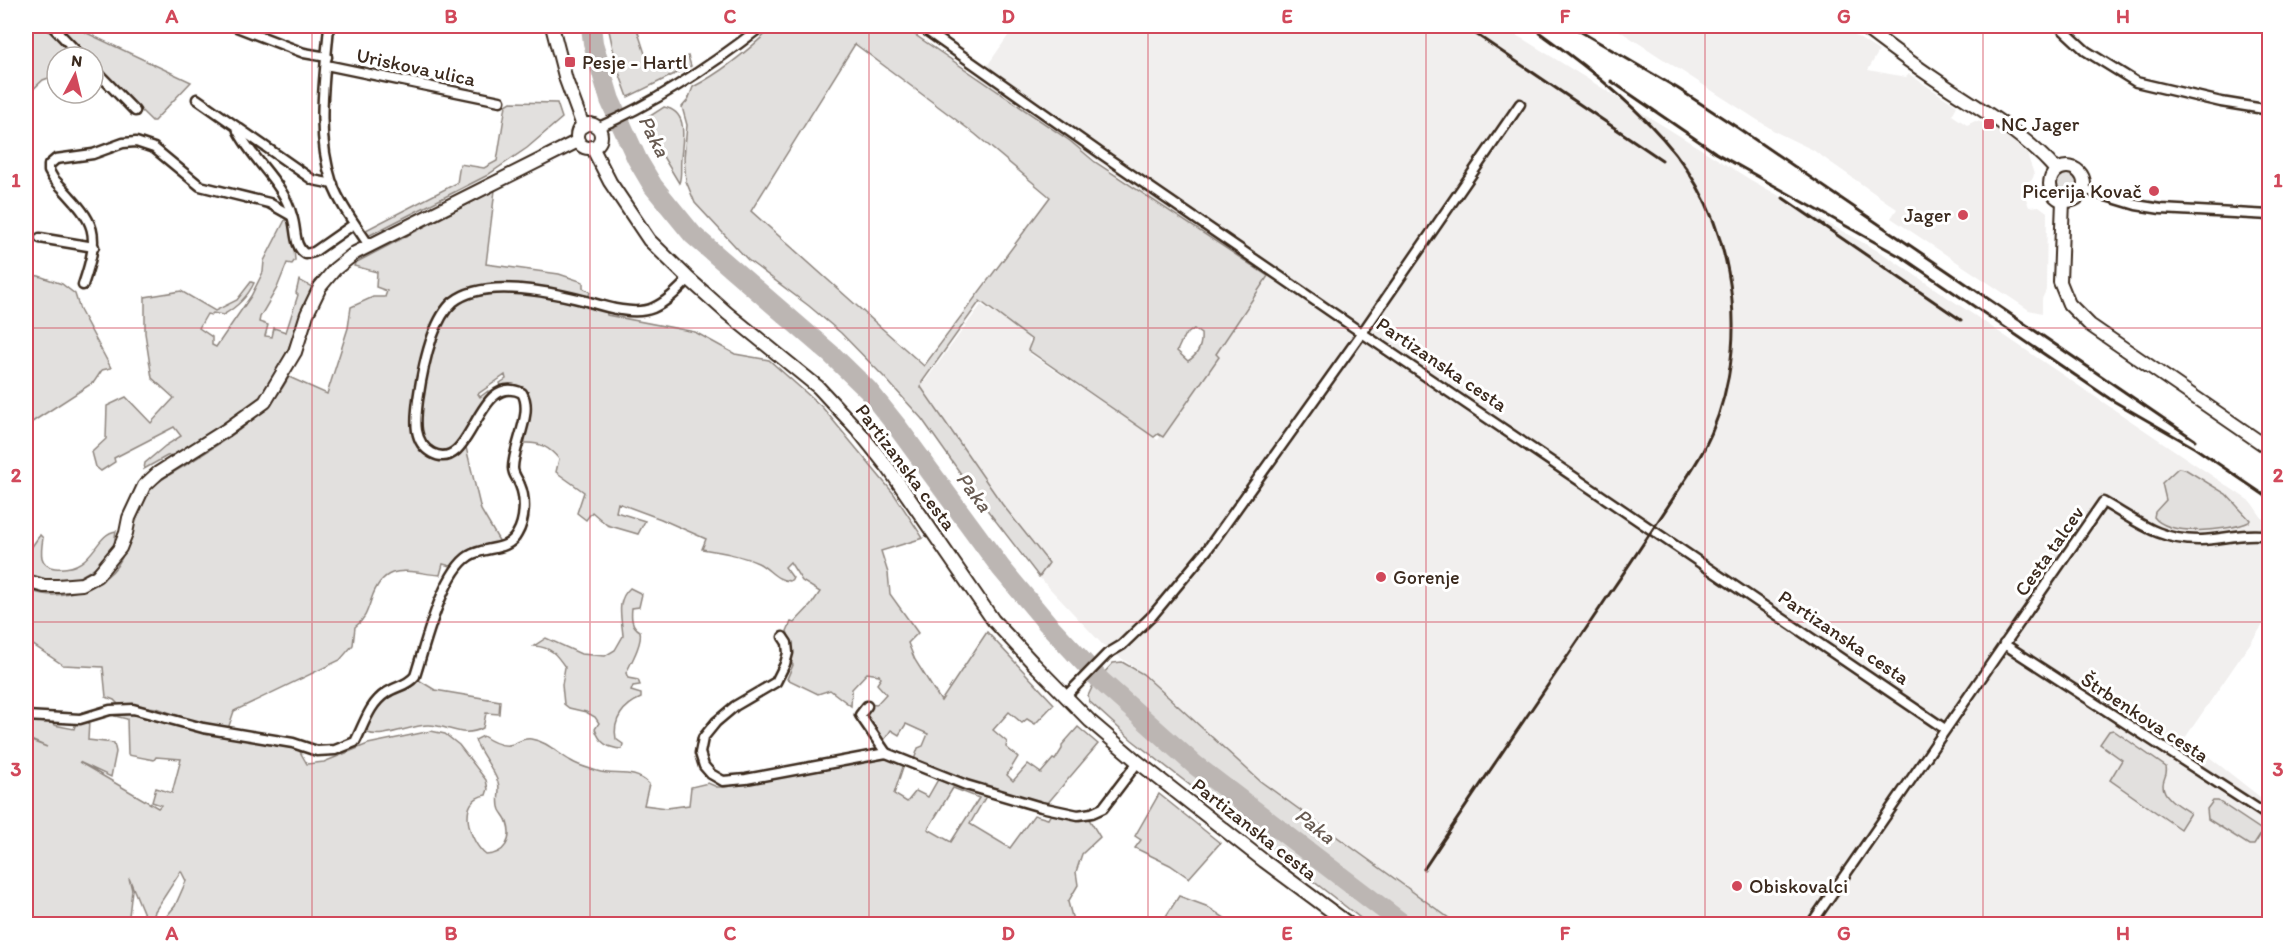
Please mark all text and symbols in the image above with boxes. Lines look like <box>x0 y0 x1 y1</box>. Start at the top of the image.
text: A <box>165 4 179 28</box>
text: B <box>445 4 458 28</box>
text: C <box>724 4 737 28</box>
text: D <box>1001 4 1015 28</box>
text: E <box>1281 4 1293 28</box>
text: F <box>1560 4 1571 28</box>
text: G <box>1837 4 1851 28</box>
text: H <box>2116 4 2130 28</box>
street label: Uriskova ulica <box>354 43 478 91</box>
north arrow <box>45 45 105 105</box>
place label: Pesje - Hartl <box>582 50 688 74</box>
text: N <box>70 51 83 71</box>
marker: Pesje - Hartl <box>563 55 577 69</box>
water label: Paka <box>633 111 676 161</box>
place label: NC Jager <box>2001 112 2080 136</box>
marker: NC Jager <box>1982 117 1996 131</box>
text: 1 <box>11 168 21 192</box>
text: 1 <box>2273 168 2283 192</box>
place label: Picerija Kovač <box>2022 179 2142 203</box>
marker: Picerija Kovač <box>2147 184 2161 198</box>
place label: Jager <box>1904 203 1951 227</box>
marker: Jager <box>1956 208 1970 222</box>
street label: Partizanska cesta <box>1372 311 1512 417</box>
street label: Partizanska cesta <box>851 399 962 536</box>
text: 2 <box>11 463 22 487</box>
text: 2 <box>2273 463 2284 487</box>
water label: Paka <box>951 467 998 517</box>
street label: Cesta talcev <box>2009 501 2089 601</box>
place label: Gorenje <box>1393 565 1460 589</box>
marker: Gorenje <box>1374 570 1388 584</box>
street label: Partizanska cesta <box>1774 584 1914 690</box>
street label: Štrbenkova cesta <box>2077 667 2213 767</box>
text: 3 <box>11 757 22 781</box>
text: 3 <box>2273 757 2284 781</box>
street label: Partizanska cesta <box>1188 773 1323 886</box>
water label: Paka <box>1290 802 1341 849</box>
place label: Obiskovalci <box>1749 874 1848 898</box>
marker: Obiskovalci <box>1730 879 1744 893</box>
text: A <box>165 921 179 945</box>
text: B <box>445 921 458 945</box>
text: C <box>724 921 737 945</box>
text: D <box>1001 921 1015 945</box>
text: E <box>1281 921 1293 945</box>
text: F <box>1560 921 1571 945</box>
text: G <box>1837 921 1851 945</box>
text: H <box>2116 921 2130 945</box>

